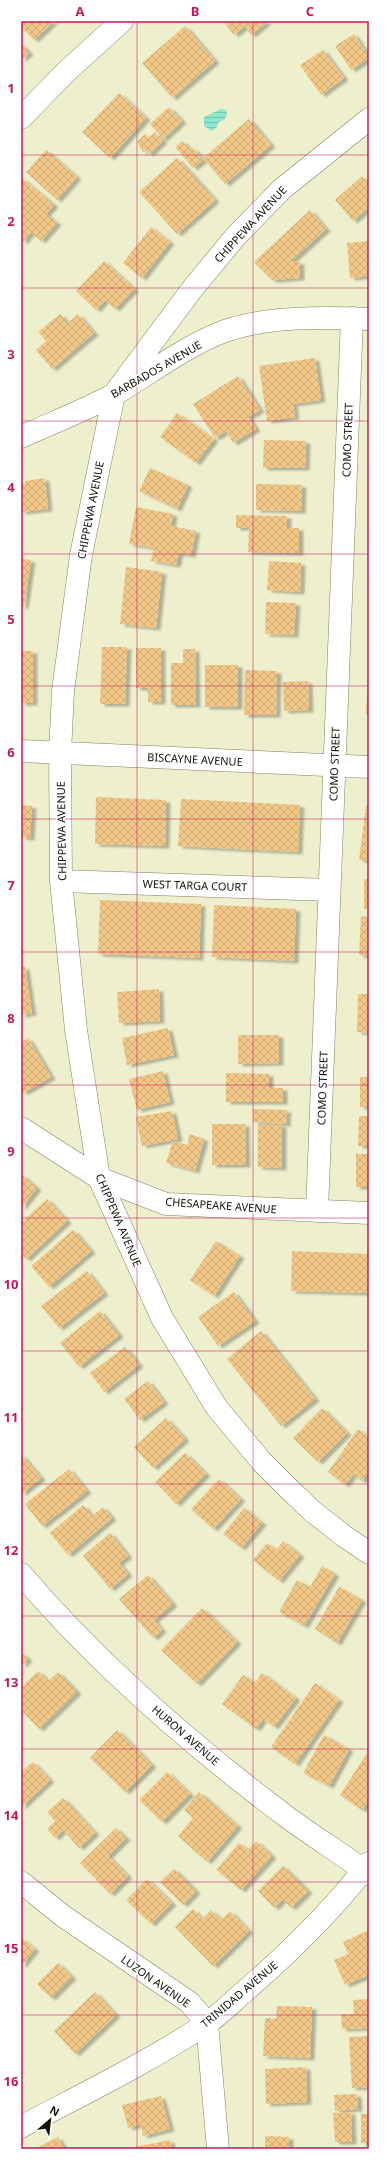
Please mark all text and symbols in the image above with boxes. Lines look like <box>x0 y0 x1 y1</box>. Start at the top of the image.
text: A <box>76 2 85 20</box>
text: B <box>191 2 199 20</box>
text: C <box>306 2 314 20</box>
text: 1 <box>7 79 15 97</box>
street label: CHIPPEWA AVENUE <box>210 182 290 266</box>
text: 2 <box>7 212 15 230</box>
street label: BARBADOS AVENUE <box>108 337 204 401</box>
text: 3 <box>7 345 15 363</box>
street label: COMO STREET <box>338 403 356 477</box>
street label: CHIPPEWA AVENUE <box>73 460 107 560</box>
text: 4 <box>7 478 15 496</box>
text: 5 <box>7 610 15 628</box>
street label: COMO STREET <box>325 727 343 801</box>
text: 6 <box>7 743 15 761</box>
street label: BISCAYNE AVENUE <box>147 749 243 769</box>
street label: CHIPPEWA AVENUE <box>53 781 69 881</box>
text: 7 <box>7 876 15 894</box>
street label: WEST TARGA COURT <box>142 876 248 894</box>
text: 8 <box>7 1009 15 1027</box>
street label: COMO STREET <box>313 1051 331 1125</box>
text: 9 <box>7 1142 15 1160</box>
street label: CHIPPEWA AVENUE <box>93 1171 145 1269</box>
street label: CHESAPEAKE AVENUE <box>165 1194 277 1216</box>
text: 10 <box>4 1275 18 1293</box>
text: 11 <box>4 1408 18 1426</box>
text: 12 <box>4 1541 18 1559</box>
text: 13 <box>4 1673 18 1691</box>
street label: HURON AVENUE <box>149 1702 223 1768</box>
text: 14 <box>4 1806 19 1824</box>
text: 15 <box>4 1939 18 1957</box>
street label: LUZON AVENUE <box>118 1951 194 2011</box>
street label: TRINIDAD AVENUE <box>197 1957 281 2031</box>
text: 16 <box>4 2072 18 2090</box>
north arrow <box>30 2100 70 2140</box>
text: N <box>47 2102 62 2119</box>

